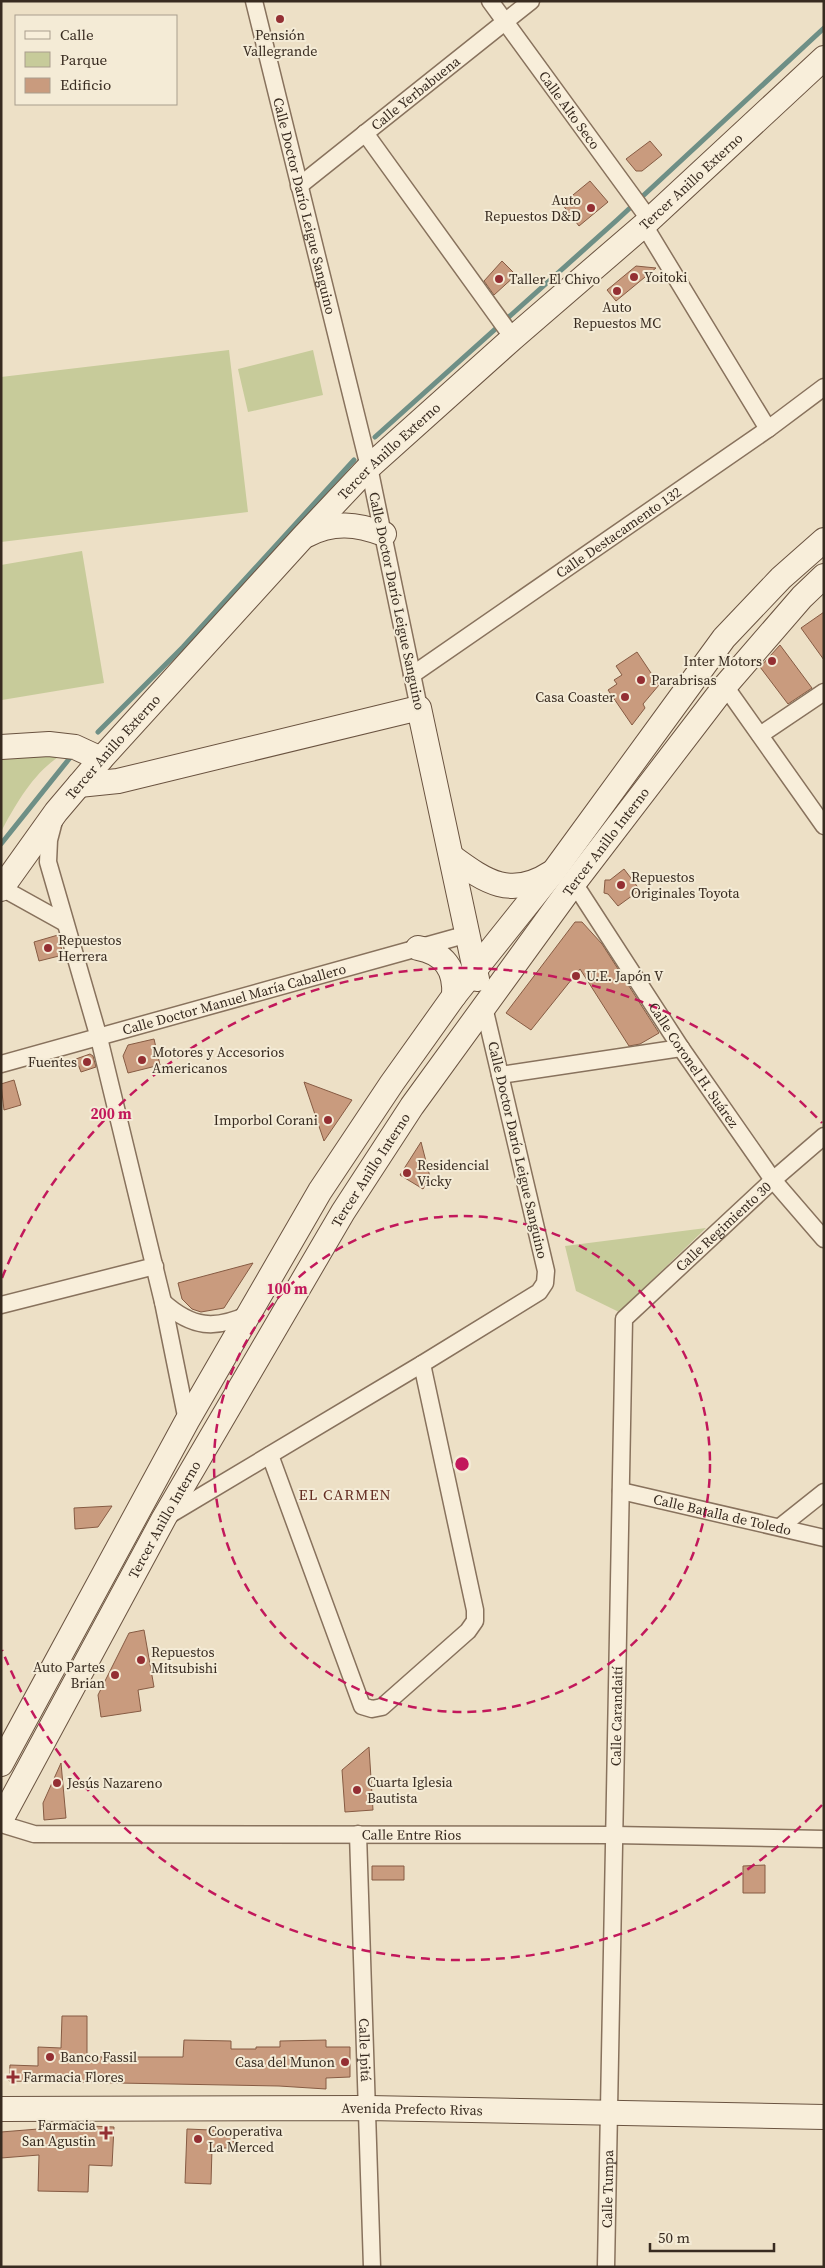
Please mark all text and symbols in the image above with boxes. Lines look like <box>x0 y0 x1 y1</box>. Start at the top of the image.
marker: Pensión Vallegrande <box>274 13 286 25</box>
legend <box>15 15 178 105</box>
text: Calle <box>60 24 94 45</box>
place label: Pensión Vallegrande <box>243 25 317 61</box>
text: Parque <box>60 49 108 70</box>
street label: Calle Yerbabuena <box>367 51 465 135</box>
street label: Calle Alto Seco <box>534 67 605 154</box>
text: Edificio <box>60 74 111 95</box>
street label: Calle Doctor Darío Leigue Sanguino <box>268 95 341 317</box>
street label: Tercer Anillo Externo <box>635 128 747 234</box>
place label: Auto Repuestos D&D <box>484 190 581 226</box>
marker: Auto Repuestos D&D <box>585 202 597 214</box>
place label: Yoitoki <box>644 267 687 287</box>
place label: Taller El Chivo <box>509 269 601 289</box>
marker: Yoitoki <box>628 271 640 283</box>
marker: Taller El Chivo <box>493 273 505 285</box>
marker: Auto Repuestos MC <box>611 285 623 297</box>
place label: Auto Repuestos MC <box>573 297 661 333</box>
street label: Tercer Anillo Externo <box>333 397 445 504</box>
street label: Calle Destacamento 132 <box>552 482 685 583</box>
street label: Calle Doctor Darío Leigue Sanguino <box>364 490 430 712</box>
place label: Inter Motors <box>684 651 762 671</box>
marker: Inter Motors <box>766 655 778 667</box>
place label: Parabrisas <box>651 670 717 690</box>
marker: Parabrisas <box>635 674 647 686</box>
place label: Casa Coaster <box>535 687 615 707</box>
street label: Tercer Anillo Externo <box>61 690 165 804</box>
marker: Casa Coaster <box>619 691 631 703</box>
street label: Tercer Anillo Interno <box>558 783 654 900</box>
place label: Repuestos Originales Toyota <box>631 867 740 903</box>
marker: Repuestos Originales Toyota <box>615 879 627 891</box>
place label: Repuestos Herrera <box>58 930 122 966</box>
marker: Repuestos Herrera <box>42 942 54 954</box>
street label: Calle Doctor Manuel María Caballero <box>120 958 348 1040</box>
place label: U.E. Japón V <box>586 966 664 986</box>
marker: U.E. Japón V <box>570 970 582 982</box>
street label: Calle Coronel H. Suárez <box>644 998 744 1132</box>
street label: Calle Doctor Darío Leigue Sanguino <box>483 1039 553 1261</box>
place label: Motores y Accesorios Americanos <box>152 1042 284 1078</box>
place label: Fuentes <box>28 1052 77 1072</box>
marker: Motores y Accesorios Americanos <box>136 1054 148 1066</box>
marker: Fuentes <box>81 1056 93 1068</box>
text: 200 m <box>90 1103 132 1124</box>
street label: Tercer Anillo Interno <box>326 1109 415 1231</box>
place label: Imporbol Corani <box>214 1110 318 1130</box>
marker: Imporbol Corani <box>322 1114 334 1126</box>
place label: Residencial Vicky <box>417 1155 489 1191</box>
marker: Residencial Vicky <box>401 1167 413 1179</box>
street label: Calle Regimiento 30 <box>671 1177 776 1276</box>
text: 100 m <box>266 1278 308 1299</box>
centre of rings <box>453 1455 471 1473</box>
street label: Tercer Anillo Interno <box>123 1457 206 1582</box>
district label: EL CARMEN <box>298 1484 392 1505</box>
street label: Calle Batalla de Toledo <box>651 1489 794 1540</box>
place label: Repuestos Mitsubishi <box>151 1642 217 1678</box>
marker: Repuestos Mitsubishi <box>135 1654 147 1666</box>
place label: Auto Partes Brian <box>33 1657 106 1693</box>
street label: Calle Carandaití <box>606 1666 627 1766</box>
marker: Auto Partes Brian <box>109 1669 121 1681</box>
place label: Cuarta Iglesia Bautista <box>367 1772 454 1808</box>
place label: Jesús Nazareno <box>66 1773 163 1793</box>
marker: Jesús Nazareno <box>51 1777 63 1789</box>
marker: Cuarta Iglesia Bautista <box>351 1784 363 1796</box>
street label: Calle Entre Rios <box>362 1825 461 1845</box>
street label: Calle Ipitá <box>354 2018 376 2083</box>
place label: Banco Fassil <box>60 2047 137 2067</box>
marker: Banco Fassil <box>44 2051 56 2063</box>
place label: Casa del Munon <box>235 2052 336 2072</box>
marker: Casa del Munon <box>339 2056 351 2068</box>
place label: Farmacia Flores <box>23 2067 124 2087</box>
marker: Farmacia Flores <box>7 2071 19 2083</box>
street label: Avenida Prefecto Rivas <box>341 2098 483 2120</box>
place label: Farmacia San Agustin <box>22 2115 97 2151</box>
place label: Cooperativa La Merced <box>208 2121 284 2157</box>
marker: Farmacia San Agustin <box>100 2127 112 2139</box>
marker: Cooperativa La Merced <box>192 2133 204 2145</box>
street label: Calle Tumpa <box>597 2149 618 2228</box>
scale bar <box>650 2220 774 2252</box>
text: 50 m <box>658 2227 690 2248</box>

